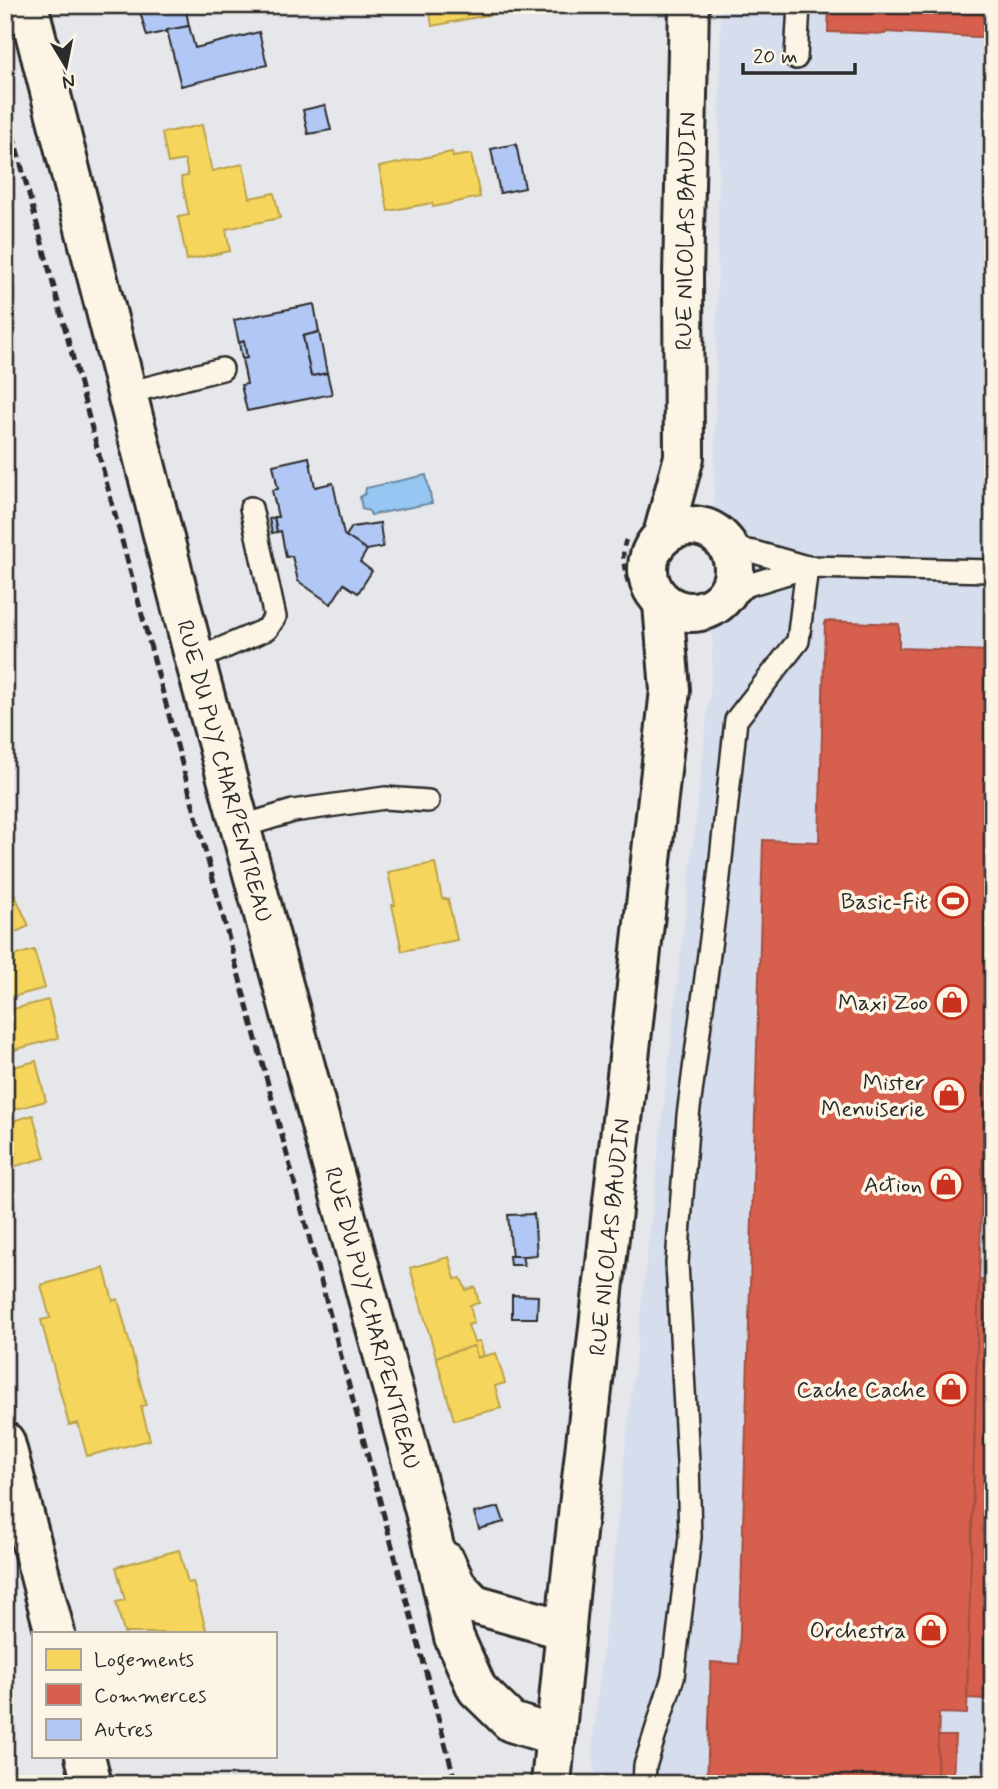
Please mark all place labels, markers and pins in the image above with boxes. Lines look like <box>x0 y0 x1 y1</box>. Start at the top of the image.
sports icon: Basic-Fit <box>934 882 972 920</box>
place label: Basic-Fit <box>841 888 928 918</box>
shop icon: Maxi Zoo <box>933 983 971 1021</box>
place label: Maxi Zoo <box>838 989 928 1019</box>
place label: Mister Menuiserie <box>821 1069 925 1125</box>
shop icon: Mister Menuiserie <box>930 1076 968 1114</box>
shop icon: Action <box>927 1165 965 1203</box>
place label: Action <box>864 1171 922 1201</box>
shop icon: Cache Cache <box>932 1370 970 1408</box>
place label: Cache Cache <box>796 1376 926 1406</box>
shop icon: Orchestra <box>912 1611 950 1649</box>
place label: Orchestra <box>809 1617 906 1647</box>

